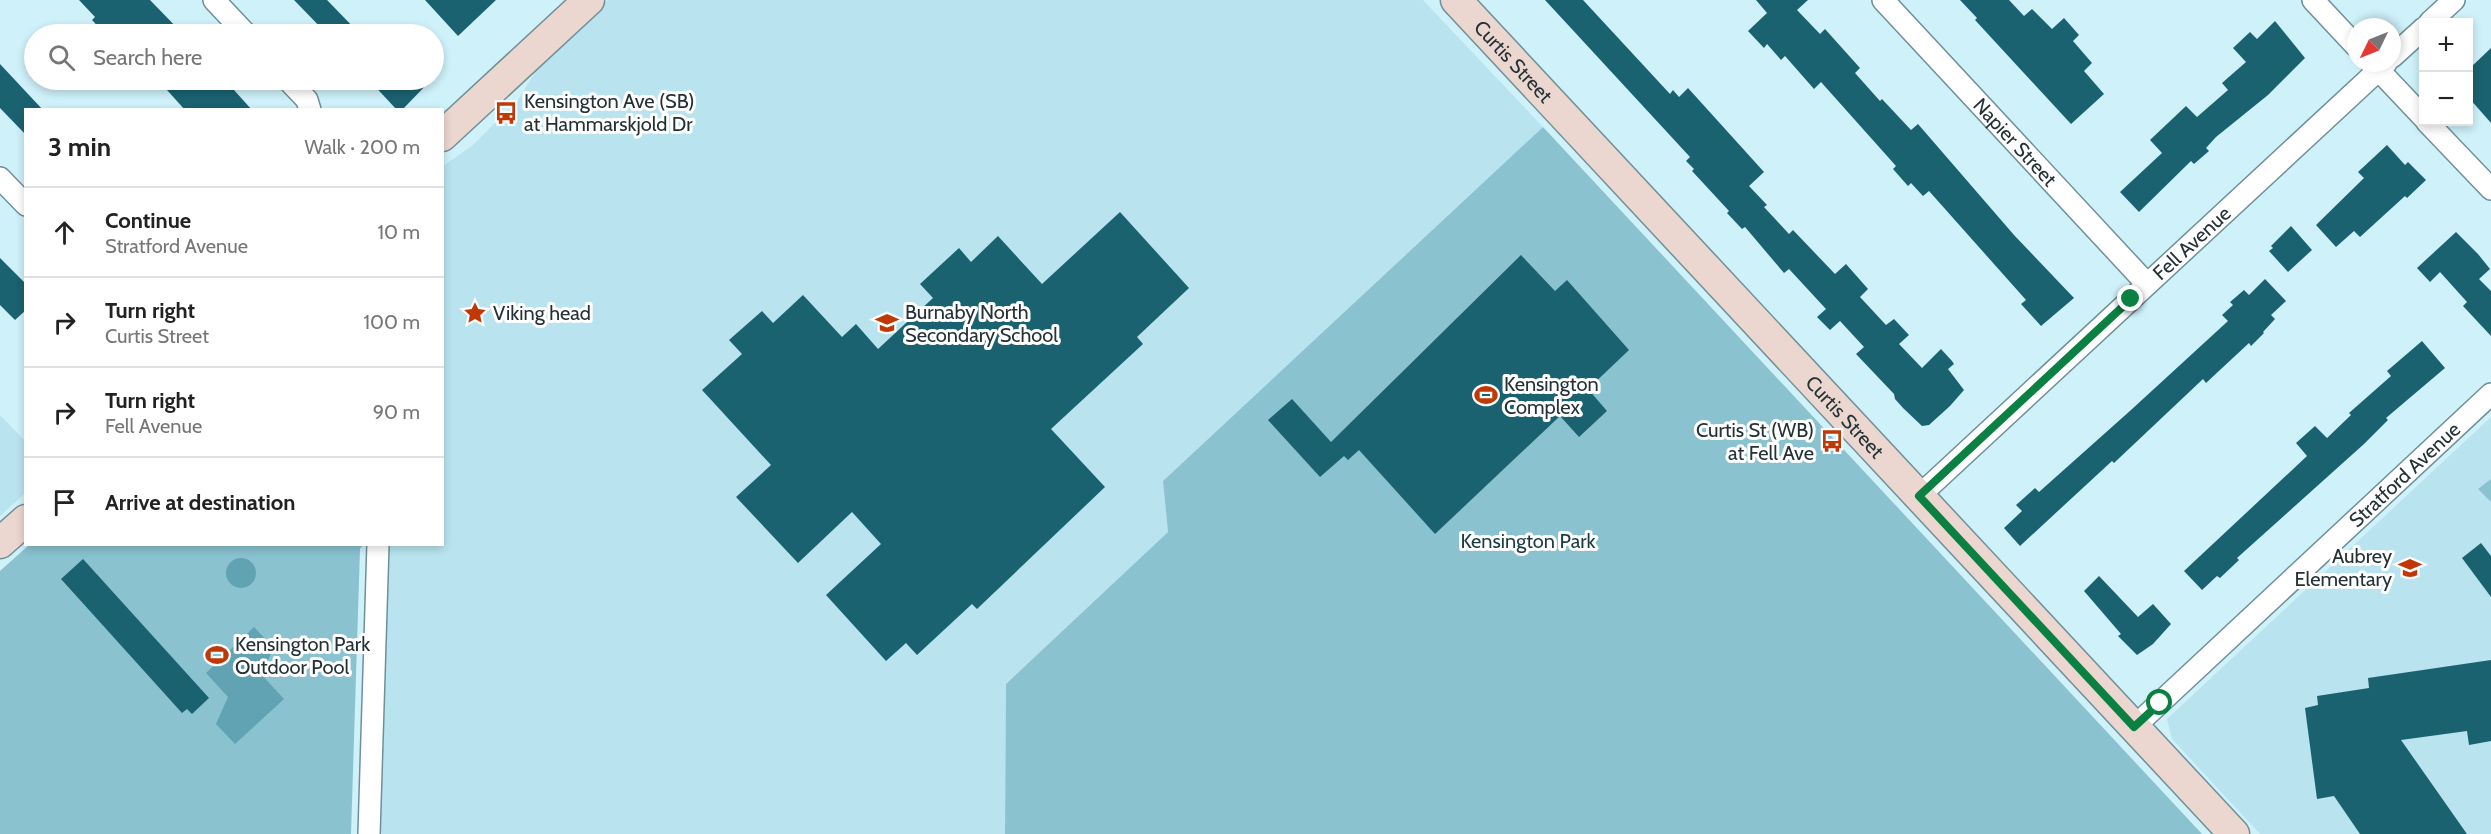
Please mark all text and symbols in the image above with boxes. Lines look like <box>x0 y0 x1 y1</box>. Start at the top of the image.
street label: Curtis Street <box>1469 15 1558 108</box>
north arrow <box>2347 18 2401 72</box>
map controls <box>2419 18 2473 126</box>
button: + <box>2419 18 2473 72</box>
search box <box>24 24 444 90</box>
icon: search <box>45 41 78 74</box>
text: Search here <box>93 44 202 71</box>
button: − <box>2419 72 2473 126</box>
place label: Kensington Ave (SB) at Hammarskjold Dr <box>524 89 695 136</box>
street label: Napier Street <box>1968 93 2062 191</box>
bus stop icon: Kensington Ave (SB) at Hammarskjold Dr <box>493 100 519 126</box>
text: 3 min <box>48 131 111 163</box>
text: Walk · 200 m <box>304 135 420 159</box>
street label: Fell Avenue <box>2148 201 2236 285</box>
text: Continue <box>105 207 191 234</box>
icon: ahead <box>48 216 81 249</box>
text: 10 m <box>377 220 420 244</box>
text: Stratford Avenue <box>105 234 248 258</box>
route end <box>2117 285 2143 311</box>
text: Turn right <box>105 297 195 324</box>
place icon: Viking head <box>462 300 488 326</box>
place label: Burnaby North Secondary School <box>905 300 1058 347</box>
place label: Viking head <box>493 301 591 325</box>
icon: right <box>48 306 81 339</box>
text: 100 m <box>364 310 420 334</box>
school or university icon: Burnaby North Secondary School <box>874 310 900 336</box>
text: Curtis Street <box>105 324 209 348</box>
street label: Curtis Street <box>1801 371 1889 463</box>
place label: Kensington Complex <box>1504 372 1599 419</box>
sports icon: Kensington Complex <box>1473 382 1499 408</box>
text: Turn right <box>105 387 195 414</box>
icon: right <box>48 396 81 429</box>
text: 90 m <box>373 400 420 424</box>
text: Fell Avenue <box>105 414 202 438</box>
street label: Stratford Avenue <box>2344 417 2465 532</box>
place label: Curtis St (WB) at Fell Ave <box>1696 418 1814 465</box>
bus stop icon: Curtis St (WB) at Fell Ave <box>1819 428 1845 454</box>
icon: arrive <box>48 486 81 519</box>
text: Arrive at destination <box>105 489 295 516</box>
park label: Kensington Park <box>1460 529 1596 553</box>
place label: Aubrey Elementary <box>2295 544 2392 591</box>
school or university icon: Aubrey Elementary <box>2397 555 2423 581</box>
place label: Kensington Park Outdoor Pool <box>235 632 370 679</box>
sports icon: Kensington Park Outdoor Pool <box>204 642 230 668</box>
route start <box>2146 689 2172 715</box>

